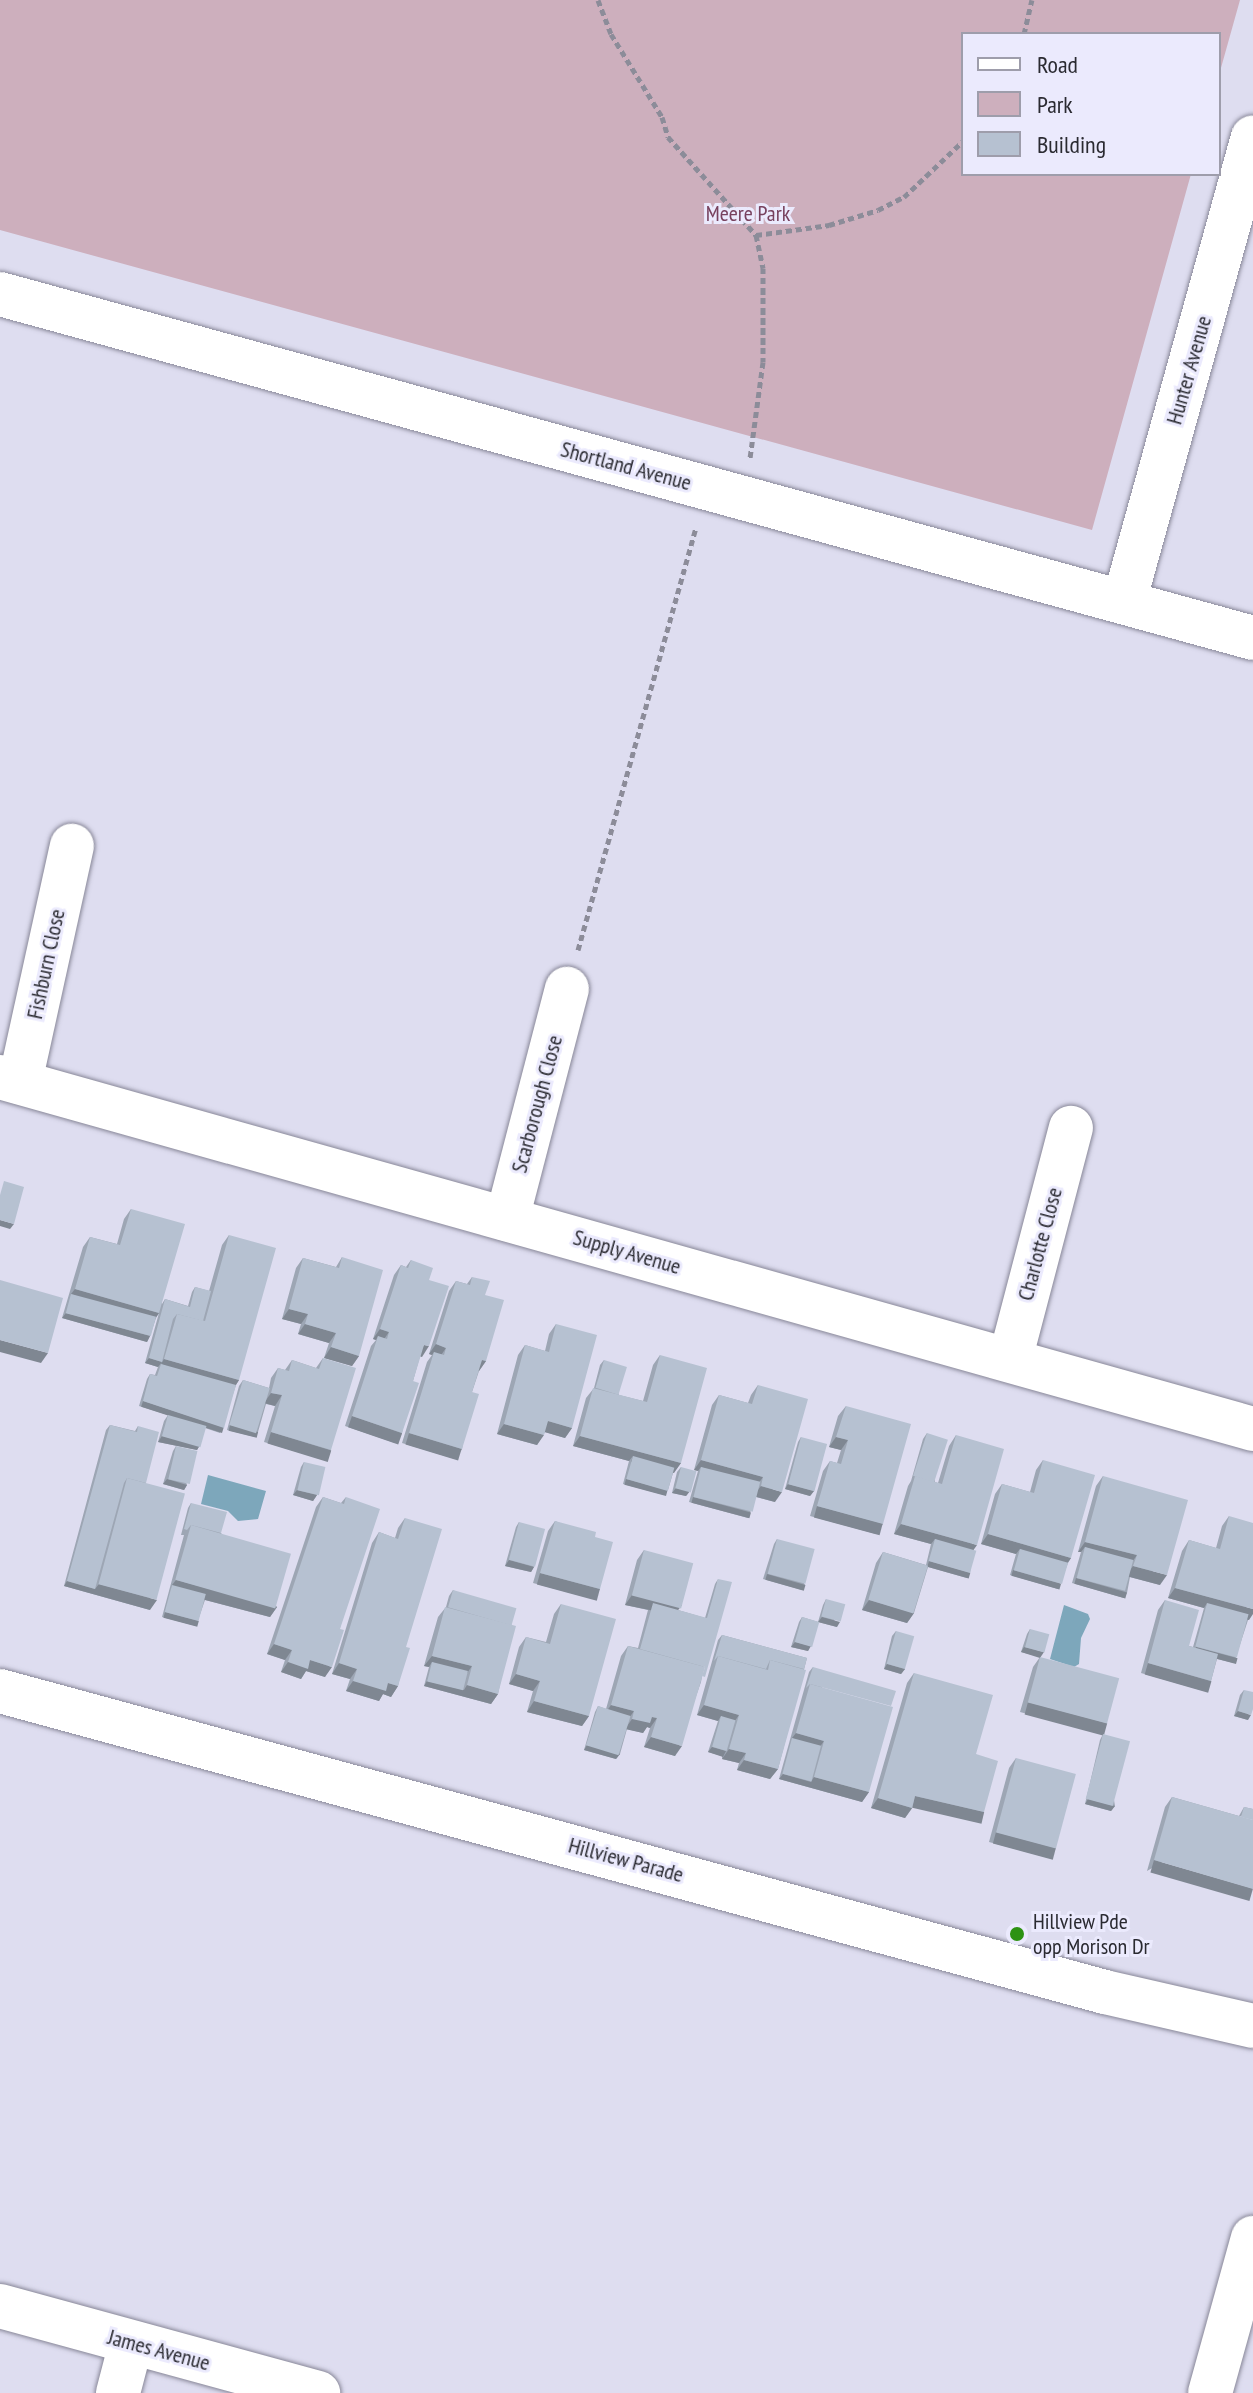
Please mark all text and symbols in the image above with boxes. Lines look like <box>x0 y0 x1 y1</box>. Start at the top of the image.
legend <box>961 32 1221 176</box>
text: Road <box>1037 49 1078 80</box>
text: Park <box>1037 89 1073 120</box>
text: Building <box>1037 129 1106 160</box>
park label: Meere Park <box>706 201 790 227</box>
street label: Hunter Avenue <box>1161 312 1217 428</box>
street label: Shortland Avenue <box>558 436 694 496</box>
street label: Fishburn Close <box>21 907 71 1021</box>
street label: Scarborough Close <box>506 1032 568 1176</box>
street label: Charlotte Close <box>1012 1185 1068 1303</box>
street label: Supply Avenue <box>570 1224 684 1280</box>
street label: Hillview Parade <box>565 1832 687 1888</box>
place label: Hillview Pde opp Morison Dr <box>1033 1908 1149 1960</box>
marker: Hillview Pde opp Morison Dr <box>1008 1925 1026 1943</box>
street label: James Avenue <box>105 2324 213 2376</box>

